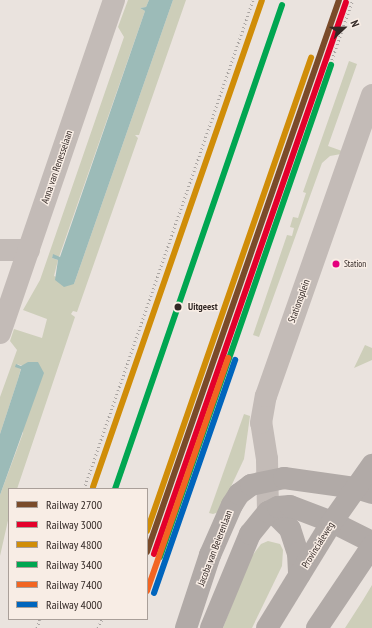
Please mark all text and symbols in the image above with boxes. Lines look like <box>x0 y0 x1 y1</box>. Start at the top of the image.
north arrow <box>324 8 364 48</box>
text: N <box>348 18 363 29</box>
street label: Anna van Renesselaan <box>39 129 75 205</box>
marker: Station <box>331 259 341 269</box>
place label: Station <box>344 259 366 269</box>
street label: Stationsplein <box>286 278 312 324</box>
marker: Uitgeest <box>171 300 185 314</box>
place label: Uitgeest <box>188 301 218 313</box>
legend <box>8 488 148 620</box>
text: Railway 2700 <box>46 497 102 512</box>
street label: Jacoba van Beierenlaan <box>195 508 235 588</box>
text: Railway 3000 <box>46 517 102 532</box>
street label: Provincialeweg <box>299 520 337 570</box>
text: Railway 4800 <box>46 537 102 552</box>
text: Railway 3400 <box>46 557 102 572</box>
text: Railway 7400 <box>46 577 102 592</box>
text: Railway 4000 <box>46 597 102 612</box>

